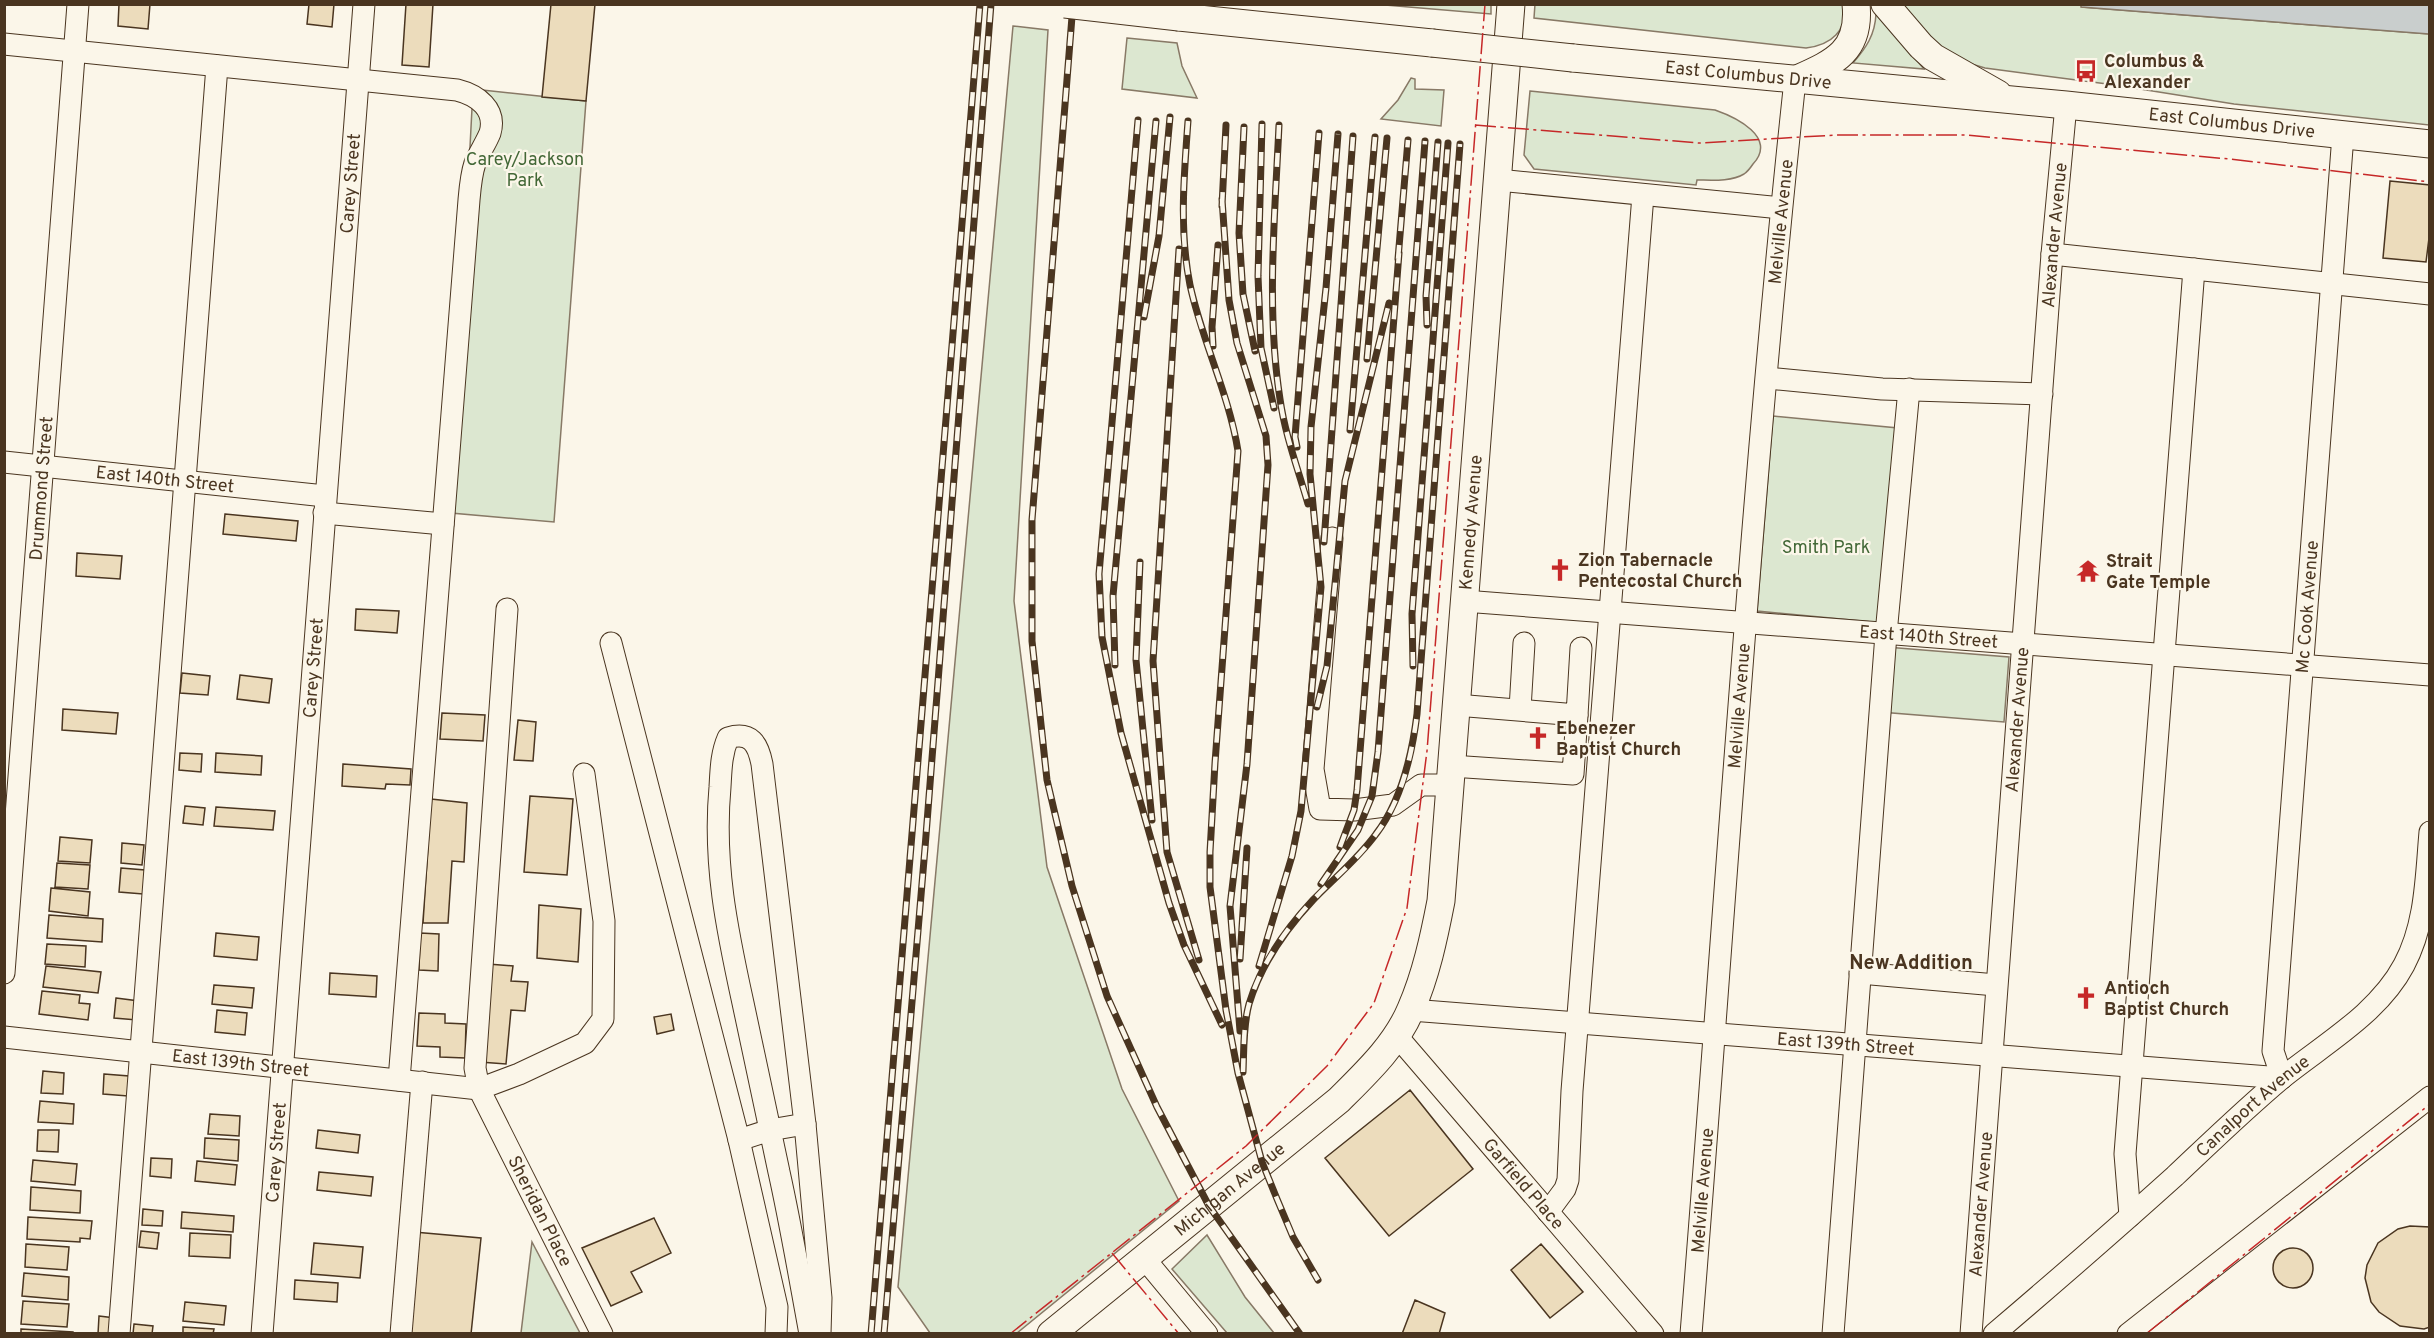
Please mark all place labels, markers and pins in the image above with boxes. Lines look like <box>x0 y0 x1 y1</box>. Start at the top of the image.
place label: Columbus & Alexander <box>2104 51 2205 95</box>
bus stop icon: Columbus & Alexander <box>2073 58 2099 84</box>
place label: Zion Tabernacle Pentecostal Church <box>1578 550 1742 594</box>
place label: Strait Gate Temple <box>2106 551 2210 595</box>
church icon: Zion Tabernacle Pentecostal Church <box>1547 557 1573 583</box>
temple icon: Strait Gate Temple <box>2075 558 2101 584</box>
place label: Ebenezer Baptist Church <box>1556 718 1681 762</box>
church icon: Ebenezer Baptist Church <box>1525 725 1551 751</box>
place label: Antioch Baptist Church <box>2104 978 2229 1022</box>
church icon: Antioch Baptist Church <box>2073 985 2099 1011</box>

